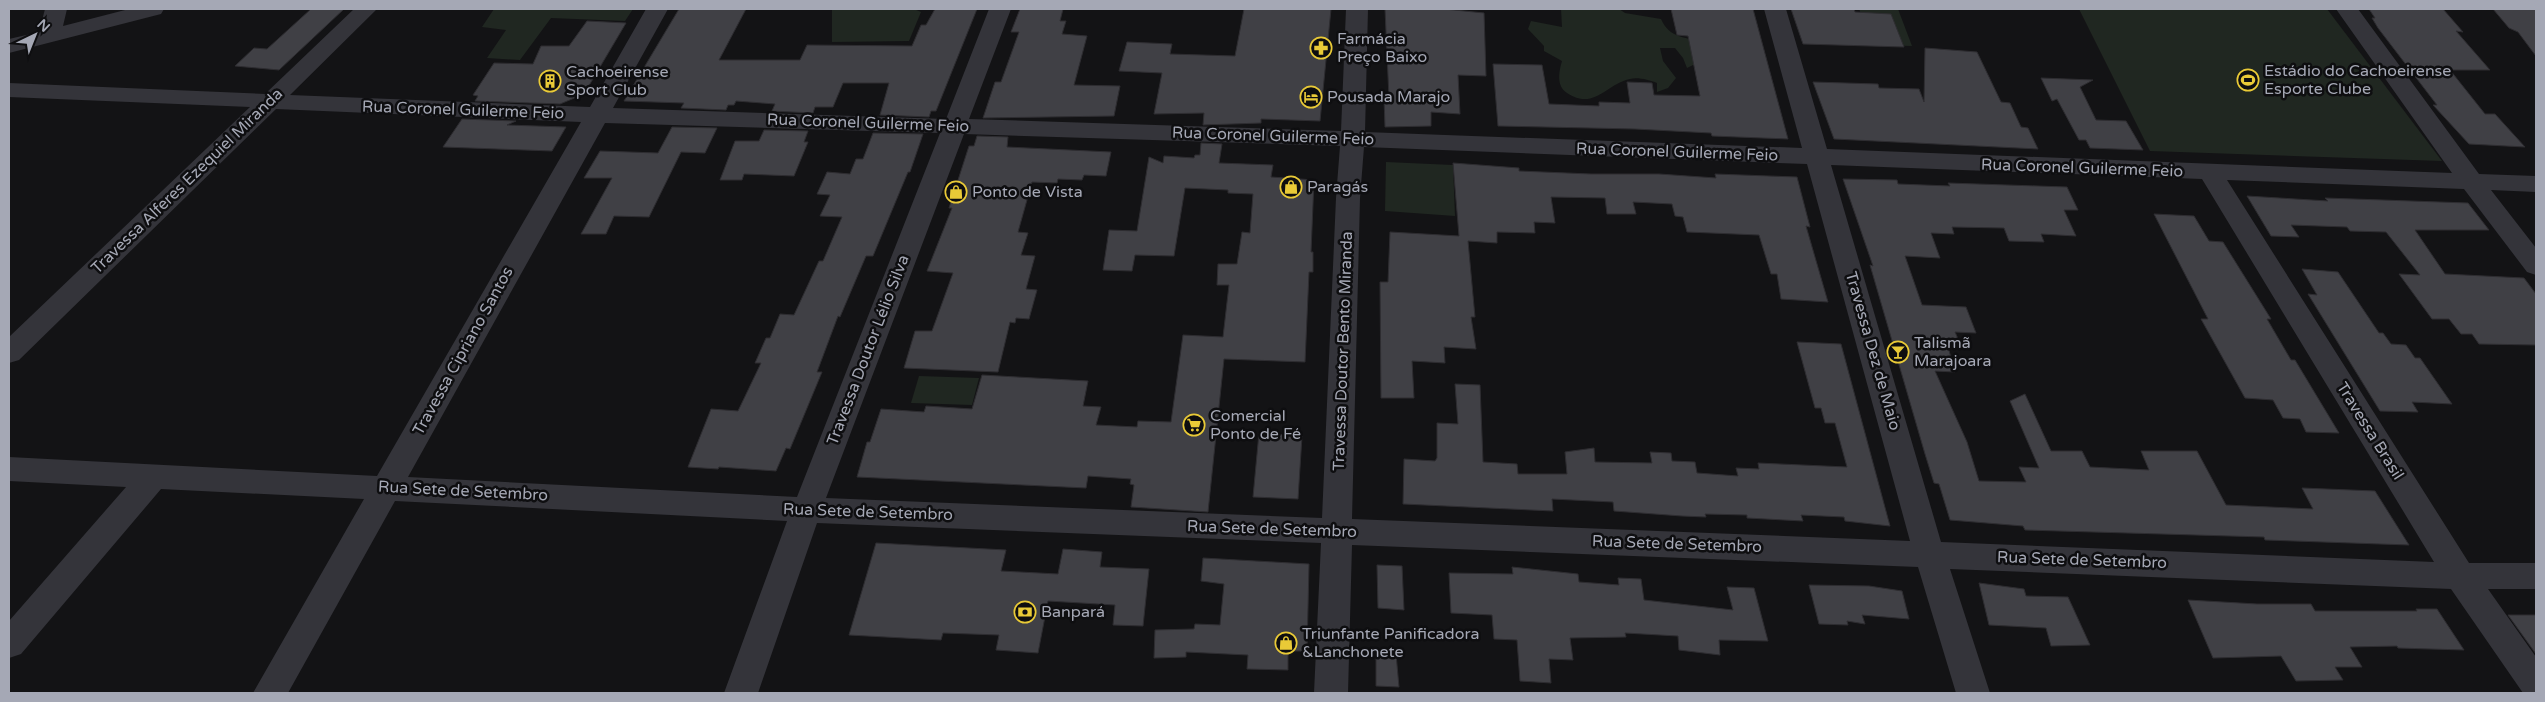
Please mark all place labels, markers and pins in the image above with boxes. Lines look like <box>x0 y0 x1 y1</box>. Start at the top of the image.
place label: Farmácia Preço Baixo <box>1337 29 1427 67</box>
pharmacy icon: Farmácia Preço Baixo <box>1309 36 1333 60</box>
place label: Estádio do Cachoeirense Esporte Clube <box>2264 61 2451 99</box>
place label: Cachoeirense Sport Club <box>566 62 669 100</box>
sports icon: Estádio do Cachoeirense Esporte Clube <box>2236 68 2260 92</box>
building icon: Cachoeirense Sport Club <box>538 69 562 93</box>
hotel icon: Pousada Marajo <box>1299 85 1323 109</box>
place label: Pousada Marajo <box>1327 87 1450 107</box>
shop icon: Paragás <box>1279 175 1303 199</box>
place label: Paragás <box>1307 177 1368 197</box>
shop icon: Ponto de Vista <box>944 180 968 204</box>
place label: Ponto de Vista <box>972 182 1083 202</box>
place label: Talismã Marajoara <box>1914 333 1991 371</box>
bar icon: Talismã Marajoara <box>1886 340 1910 364</box>
place label: Comercial Ponto de Fé <box>1210 406 1301 444</box>
supermarket icon: Comercial Ponto de Fé <box>1182 413 1206 437</box>
bank icon: Banpará <box>1013 600 1037 624</box>
place label: Banpará <box>1041 602 1105 622</box>
place label: Triunfante Panificadora &Lanchonete <box>1302 624 1480 662</box>
shop icon: Triunfante Panificadora &Lanchonete <box>1274 631 1298 655</box>

